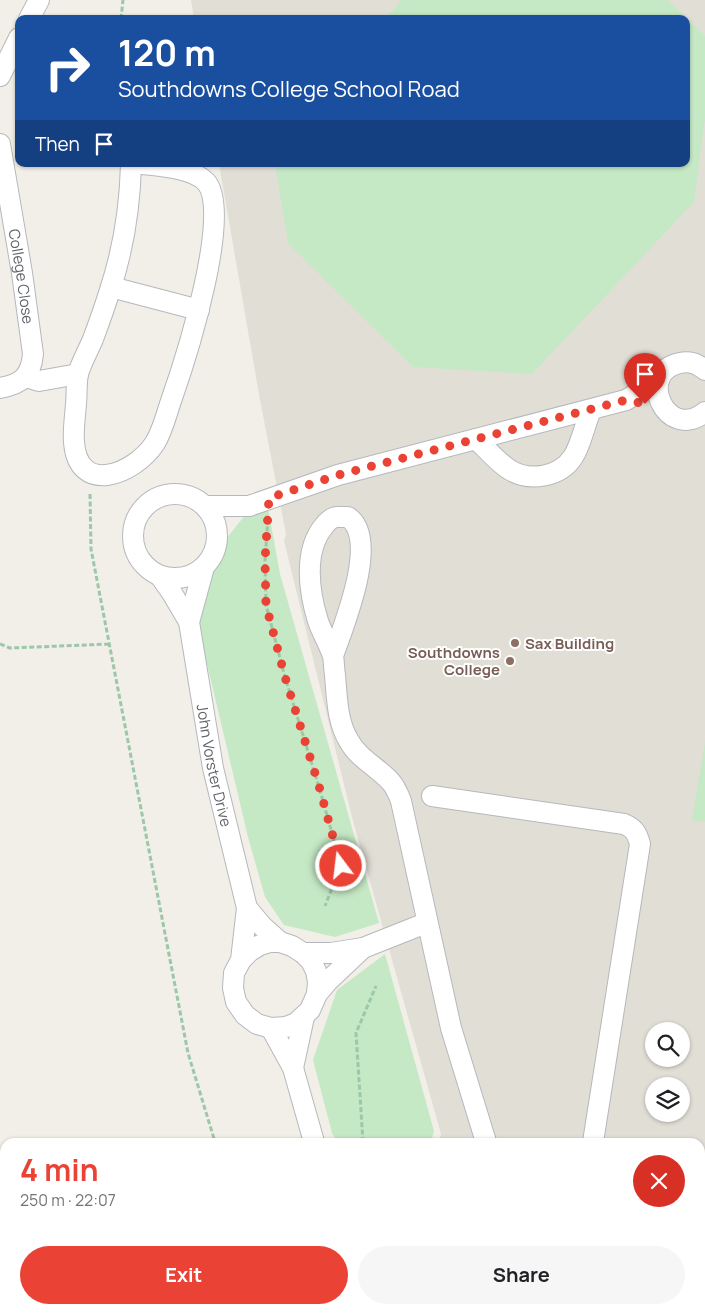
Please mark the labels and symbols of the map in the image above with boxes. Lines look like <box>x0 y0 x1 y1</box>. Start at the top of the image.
street label: College Close <box>4 227 39 325</box>
pin <box>624 353 666 404</box>
place label: Sax Building <box>525 633 614 654</box>
marker: Sax Building <box>509 637 521 649</box>
place label: Southdowns College <box>408 642 500 680</box>
marker: Southdowns College <box>504 655 516 667</box>
street label: John Vorster Drive <box>192 702 237 829</box>
position arrow <box>314 839 366 891</box>

